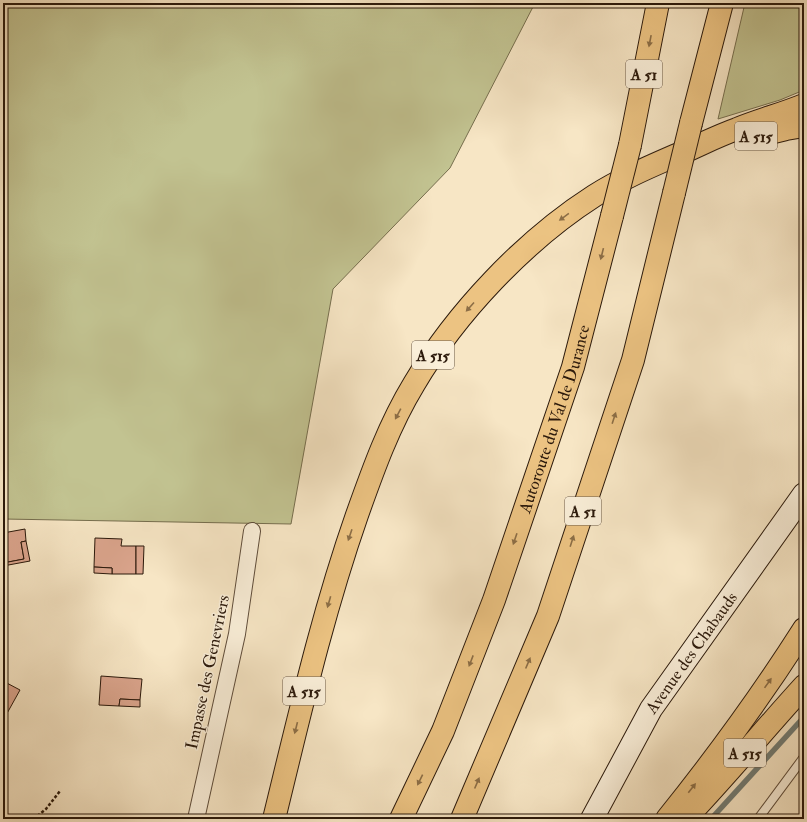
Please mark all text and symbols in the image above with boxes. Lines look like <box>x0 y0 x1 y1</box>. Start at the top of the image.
one-way arrow <box>647 35 653 47</box>
road number: A 51 <box>626 60 662 88</box>
road number: A 515 <box>735 122 777 150</box>
one-way arrow <box>559 213 570 221</box>
one-way arrow <box>599 248 605 260</box>
one-way arrow <box>466 302 475 312</box>
street label: Autoroute du Val de Durance <box>514 323 594 517</box>
road number: A 515 <box>412 341 454 369</box>
one-way arrow <box>394 408 401 420</box>
one-way arrow <box>611 412 617 424</box>
road number: A 51 <box>565 497 601 525</box>
one-way arrow <box>347 529 353 541</box>
one-way arrow <box>512 533 518 545</box>
one-way arrow <box>570 535 576 547</box>
street label: Avenue des Chabauds <box>640 588 742 719</box>
street label: Impasse des Genevriers <box>181 593 235 751</box>
one-way arrow <box>326 597 332 609</box>
one-way arrow <box>467 655 473 667</box>
one-way arrow <box>525 657 531 669</box>
road number: A 515 <box>283 677 325 705</box>
one-way arrow <box>764 678 772 689</box>
one-way arrow <box>292 722 298 734</box>
road number: A 515 <box>724 739 766 767</box>
one-way arrow <box>417 774 423 786</box>
one-way arrow <box>475 777 481 789</box>
one-way arrow <box>687 783 696 794</box>

